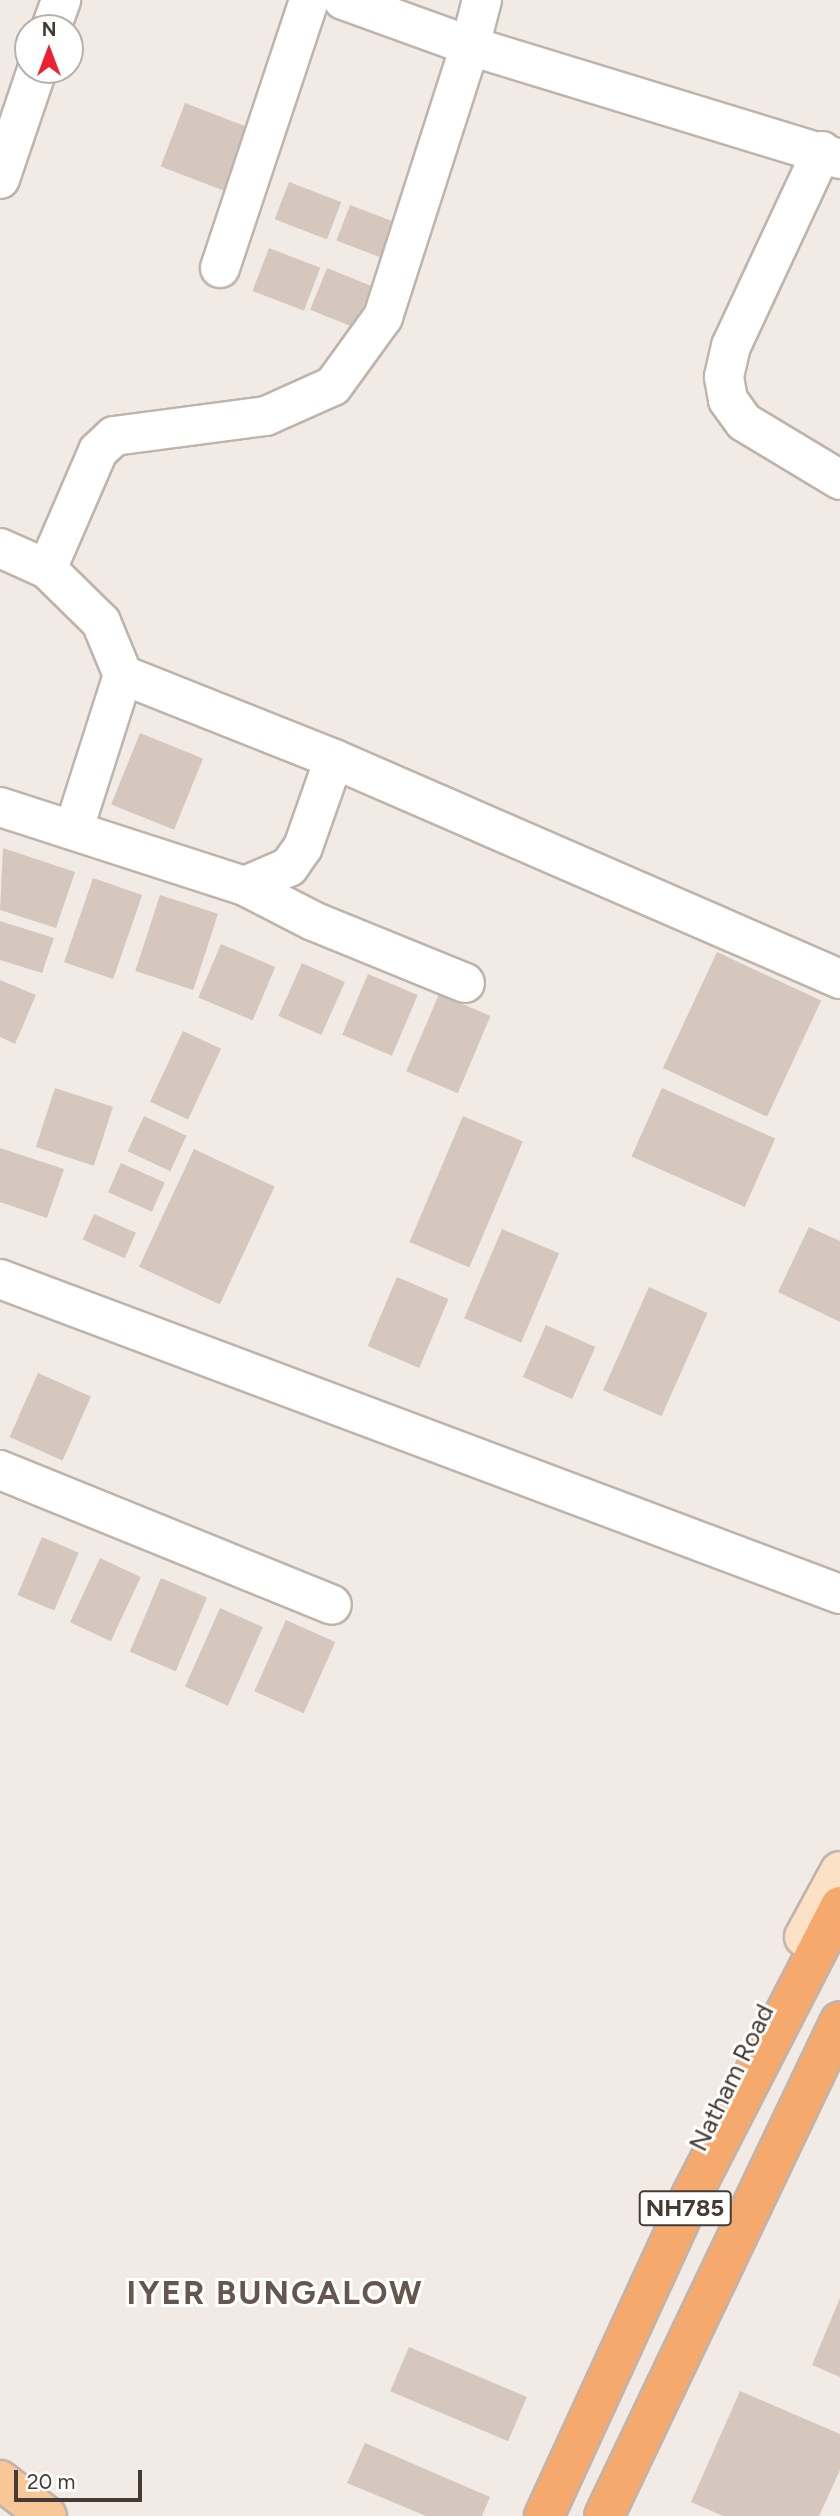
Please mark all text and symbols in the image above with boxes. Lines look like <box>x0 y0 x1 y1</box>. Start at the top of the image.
north arrow <box>14 14 84 84</box>
text: N <box>42 18 56 41</box>
street label: Natham Road <box>683 2000 781 2156</box>
road number: NH785 <box>638 2188 732 2228</box>
district label: IYER BUNGALOW <box>128 2273 422 2313</box>
scale bar <box>18 2456 145 2500</box>
text: 20 m <box>27 2469 75 2494</box>

